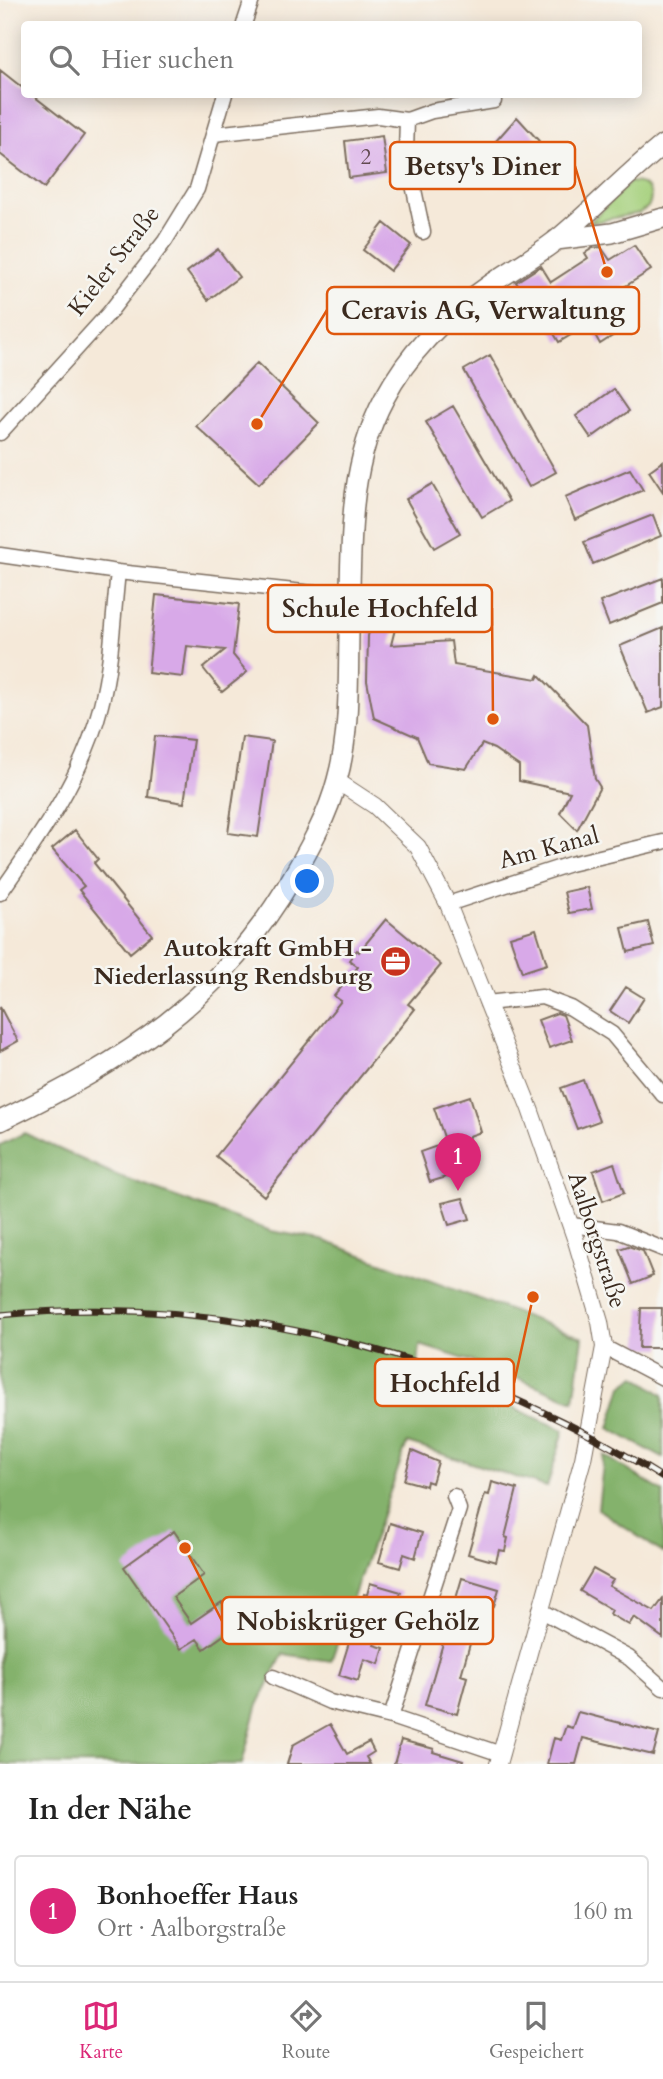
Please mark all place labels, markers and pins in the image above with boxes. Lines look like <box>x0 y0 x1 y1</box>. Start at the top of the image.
callout: Betsy's Diner <box>390 142 575 189</box>
callout: Ceravis AG, Verwaltung <box>327 287 639 334</box>
callout: Schule Hochfeld <box>268 585 492 632</box>
place label: Autokraft GmbH - Niederlassung Rendsburg <box>94 932 373 993</box>
office icon: Autokraft GmbH - Niederlassung Rendsburg <box>378 945 412 979</box>
pin: 1 <box>435 1133 481 1191</box>
callout: Hochfeld <box>375 1359 514 1406</box>
callout: Nobiskrüger Gehölz <box>222 1597 493 1644</box>

